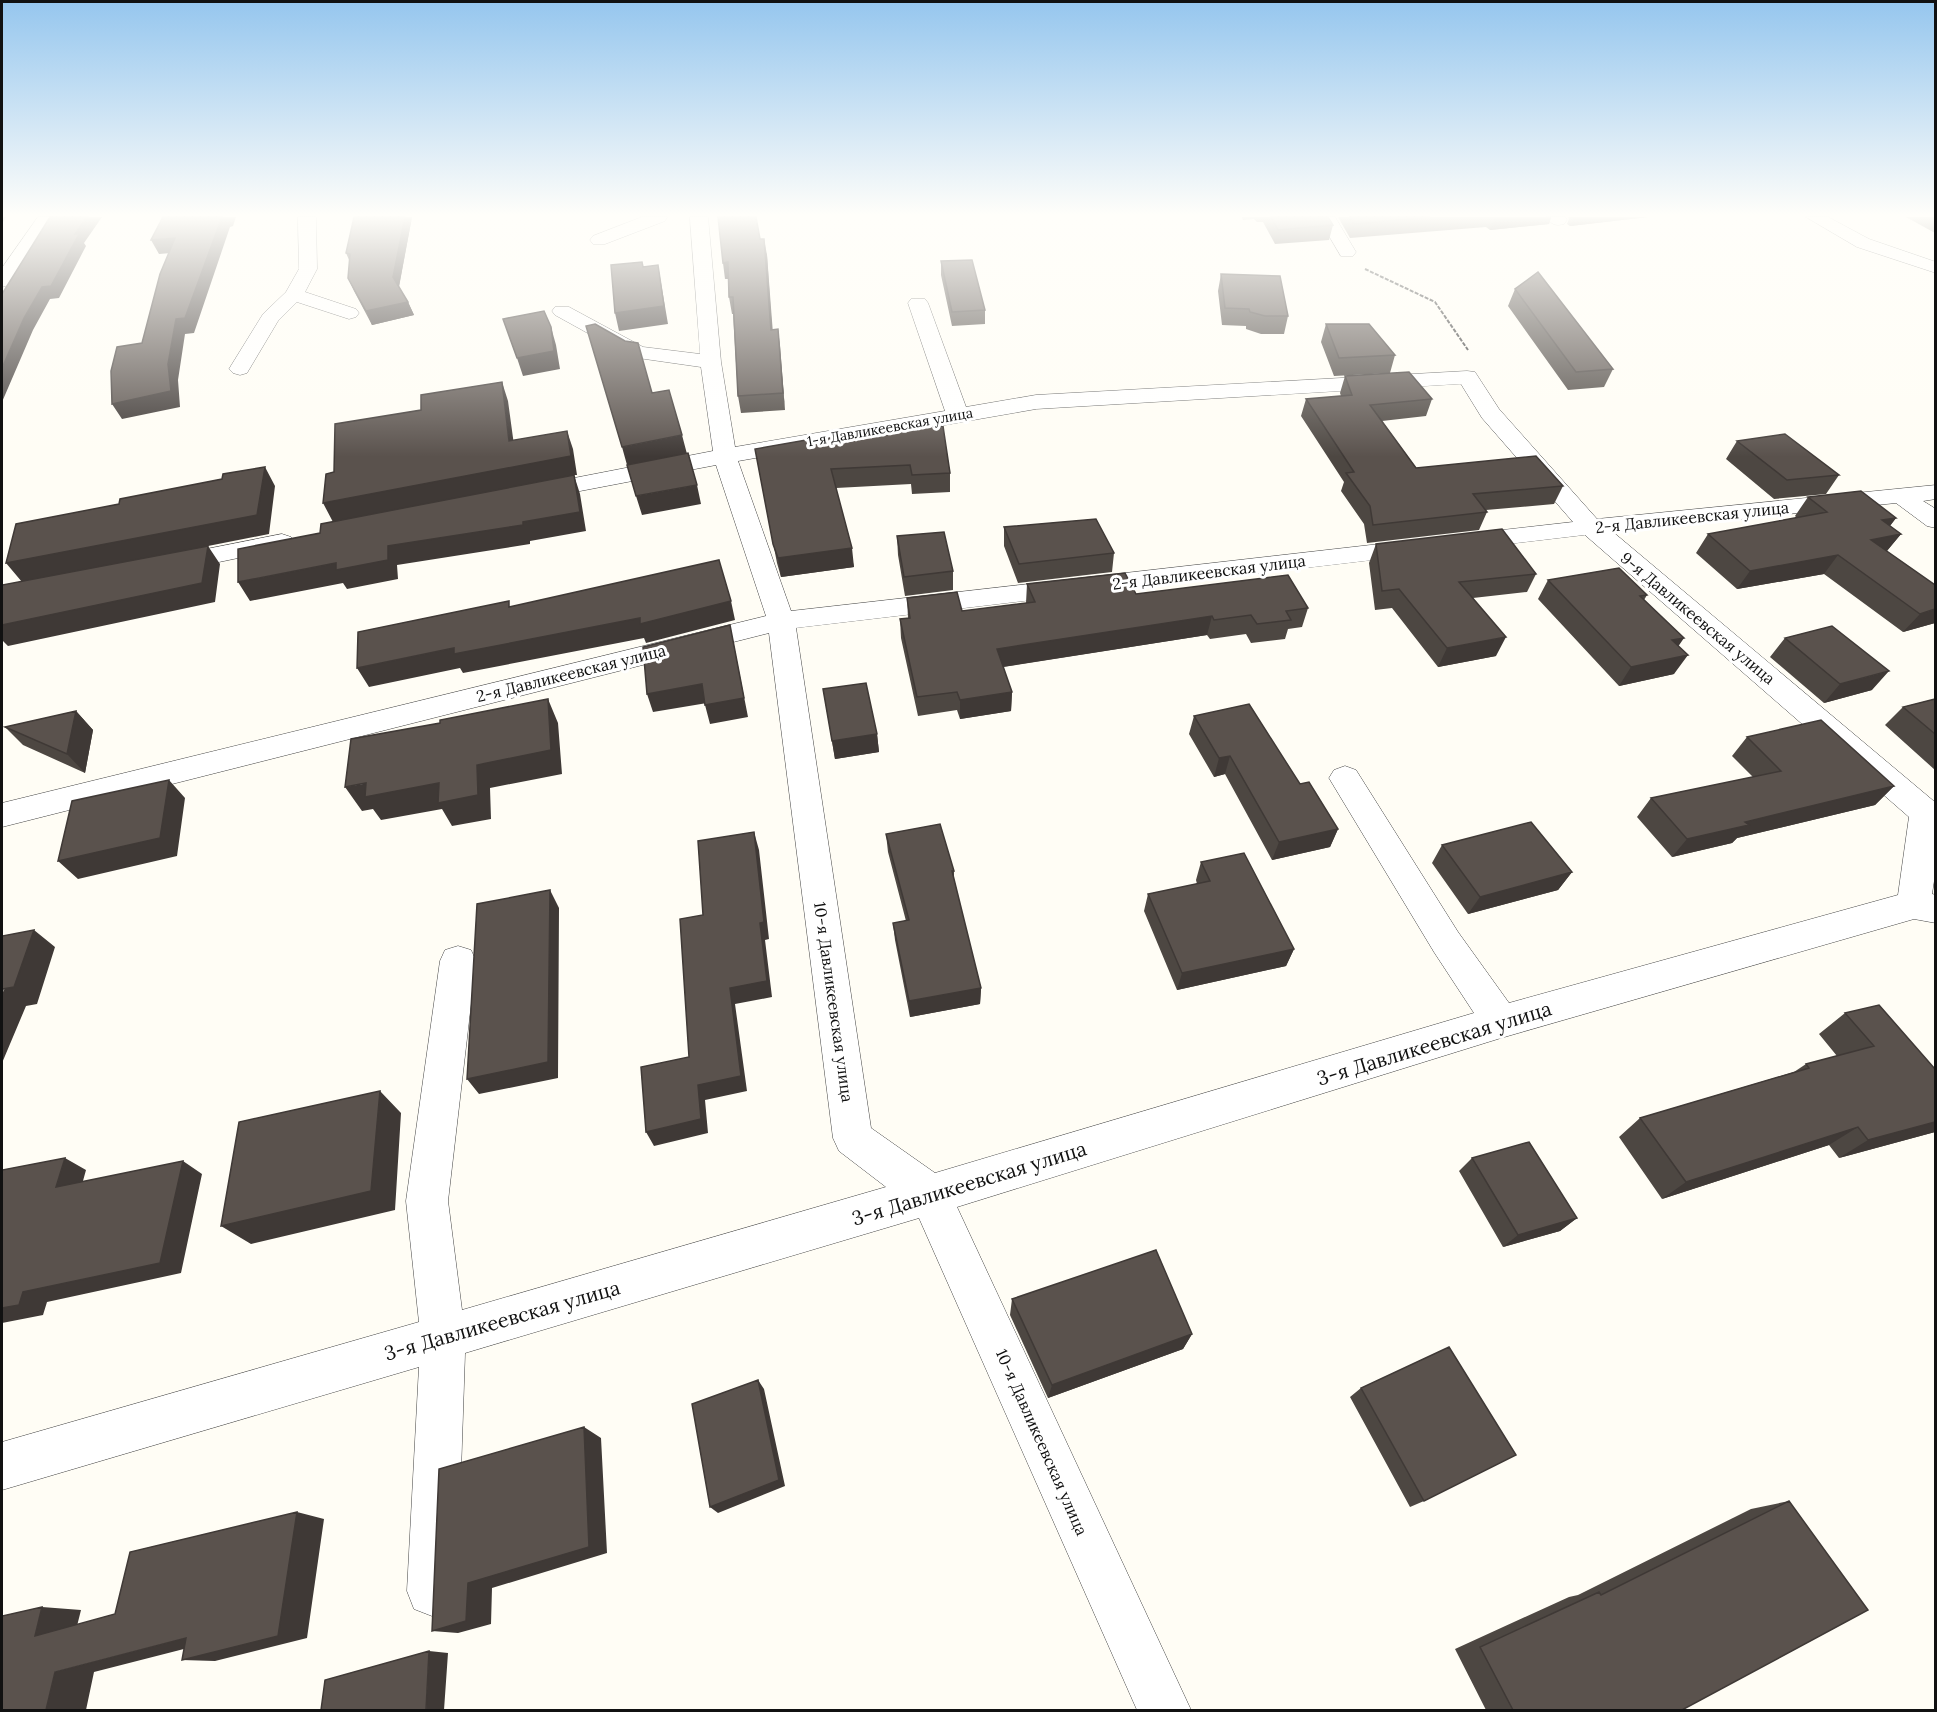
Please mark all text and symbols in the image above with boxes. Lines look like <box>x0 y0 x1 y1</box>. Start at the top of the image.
street label: 1-я Давликеевская улица <box>806 404 974 450</box>
street label: 2-я Давликеевская улица <box>1594 497 1790 537</box>
street label: 9-я Давликеевская улица <box>1617 548 1779 688</box>
street label: 2-я Давликеевская улица <box>1111 550 1307 594</box>
street label: 2-я Давликеевская улица <box>474 640 668 706</box>
street label: 10-я Давликеевская улица <box>810 901 858 1103</box>
street label: 3-я Давликеевская улица <box>1314 995 1554 1091</box>
street label: 3-я Давликеевская улица <box>849 1135 1089 1231</box>
street label: 3-я Давликеевская улица <box>381 1274 623 1366</box>
street label: 10-я Давликеевская улица <box>992 1346 1092 1538</box>

